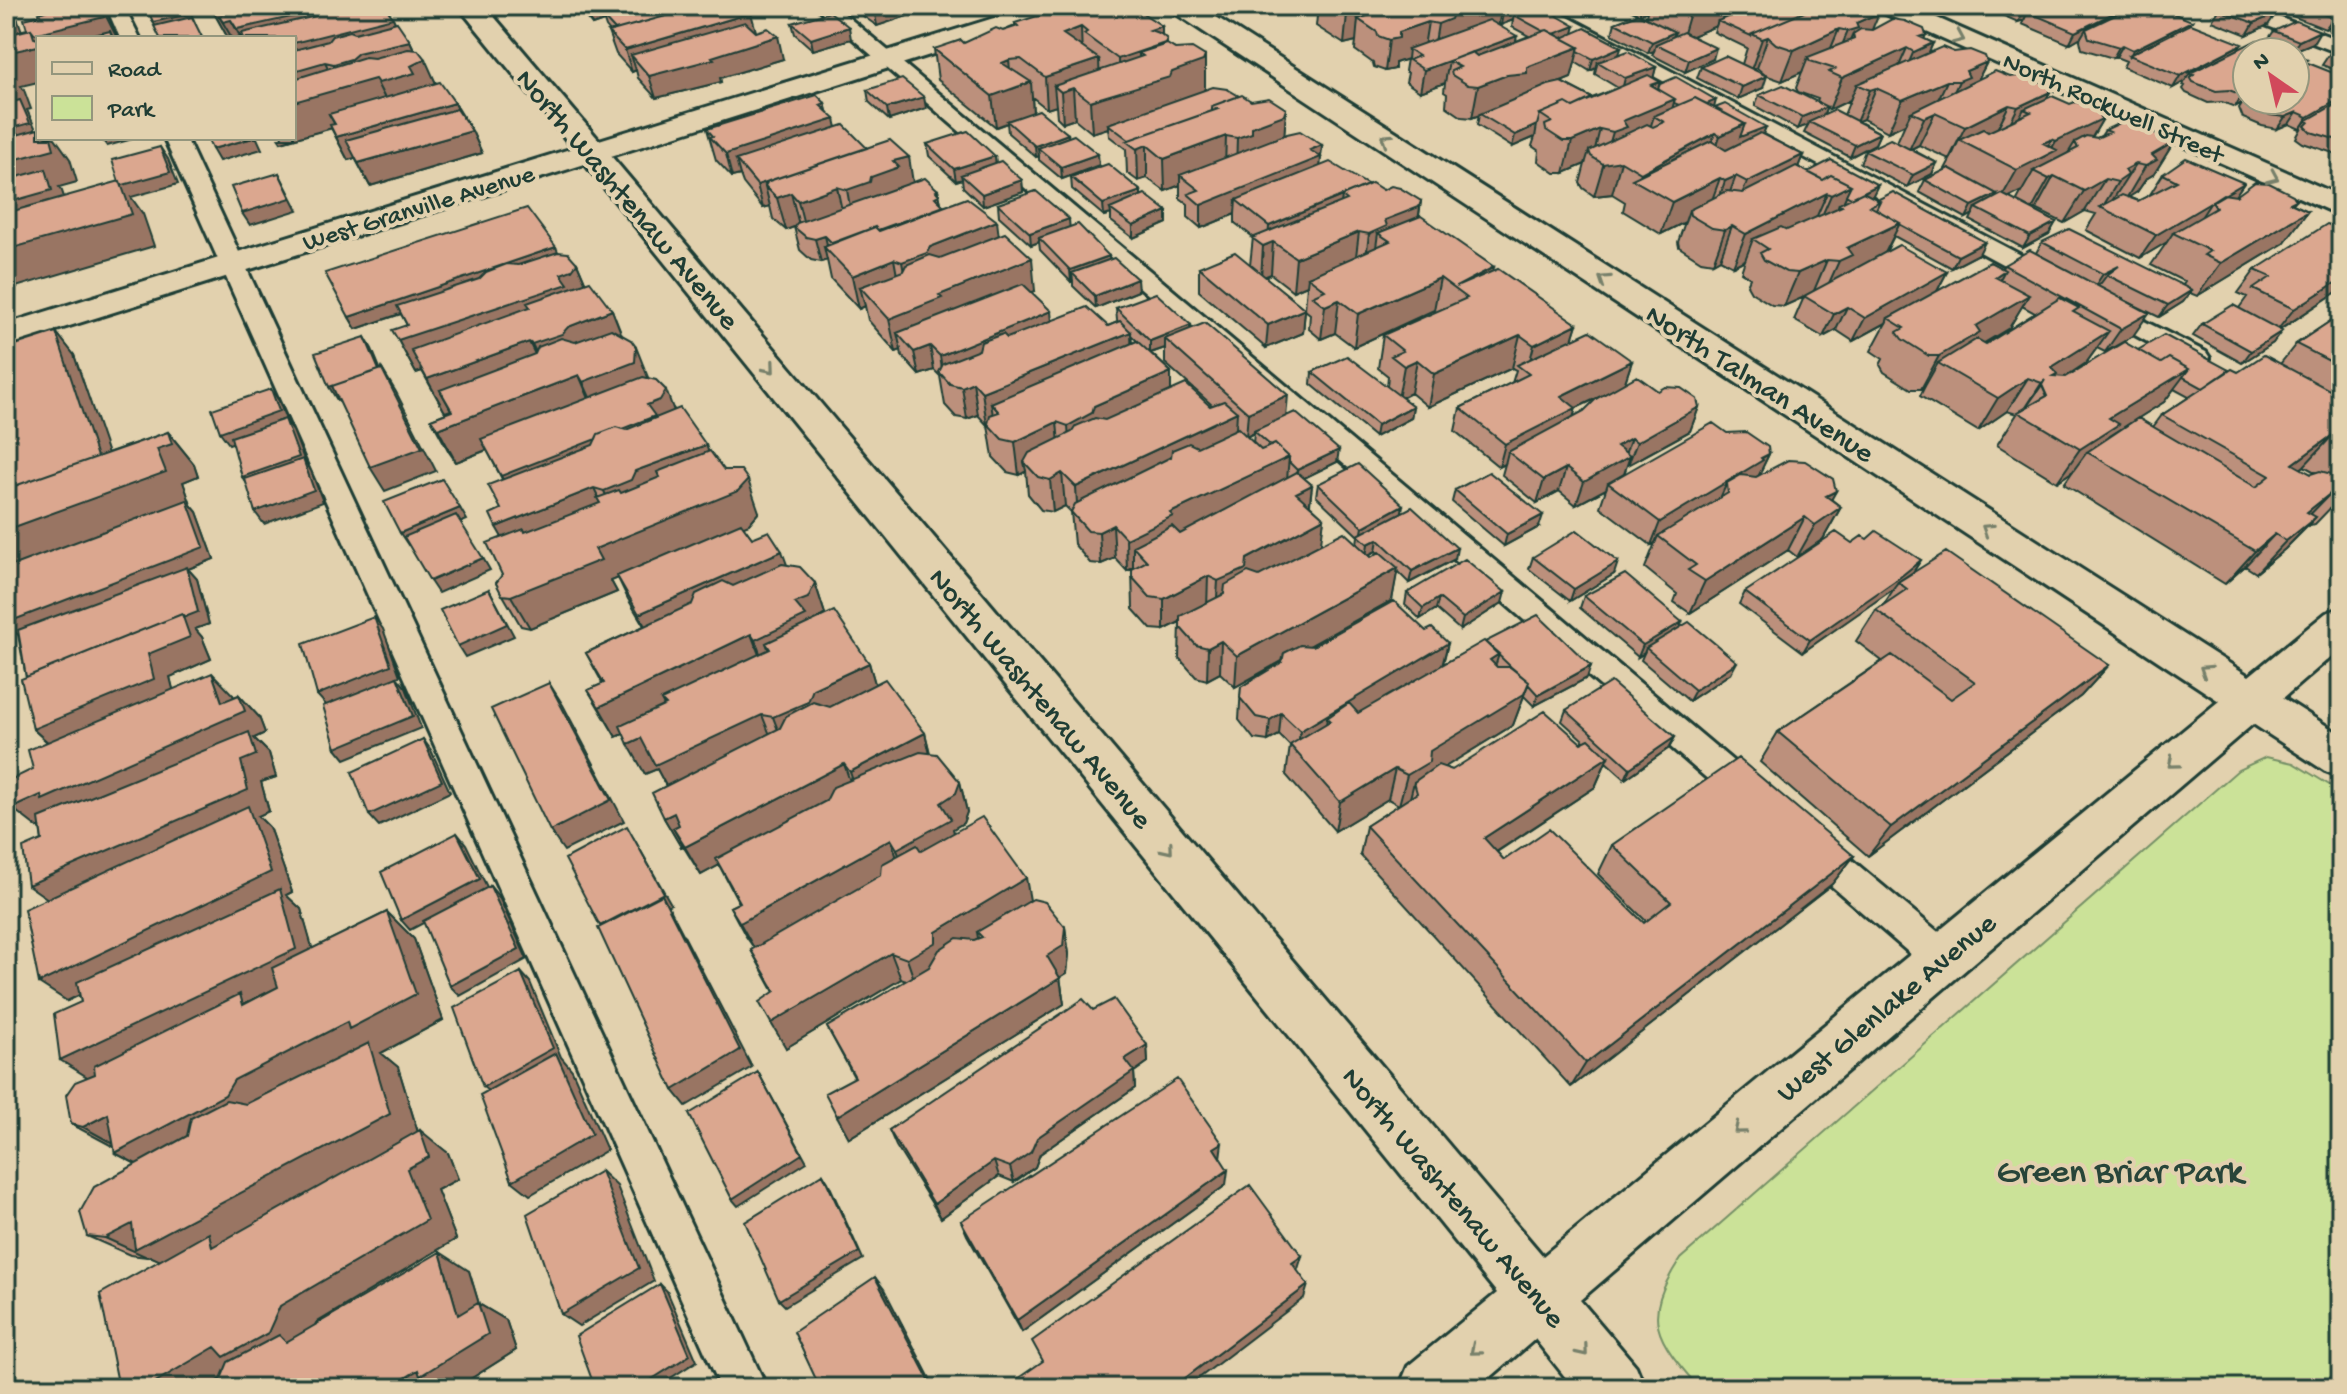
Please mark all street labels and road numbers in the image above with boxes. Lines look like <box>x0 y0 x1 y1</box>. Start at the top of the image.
street label: North Rockwell Street <box>1997 47 2230 174</box>
street label: North Washtenaw Avenue <box>506 63 745 339</box>
street label: West Granville Avenue <box>300 160 539 260</box>
street label: North Talman Avenue <box>1638 299 1880 473</box>
street label: North Washtenaw Avenue <box>919 562 1158 838</box>
street label: West Glenlake Avenue <box>1771 907 2005 1112</box>
street label: North Washtenaw Avenue <box>1332 1061 1571 1337</box>

